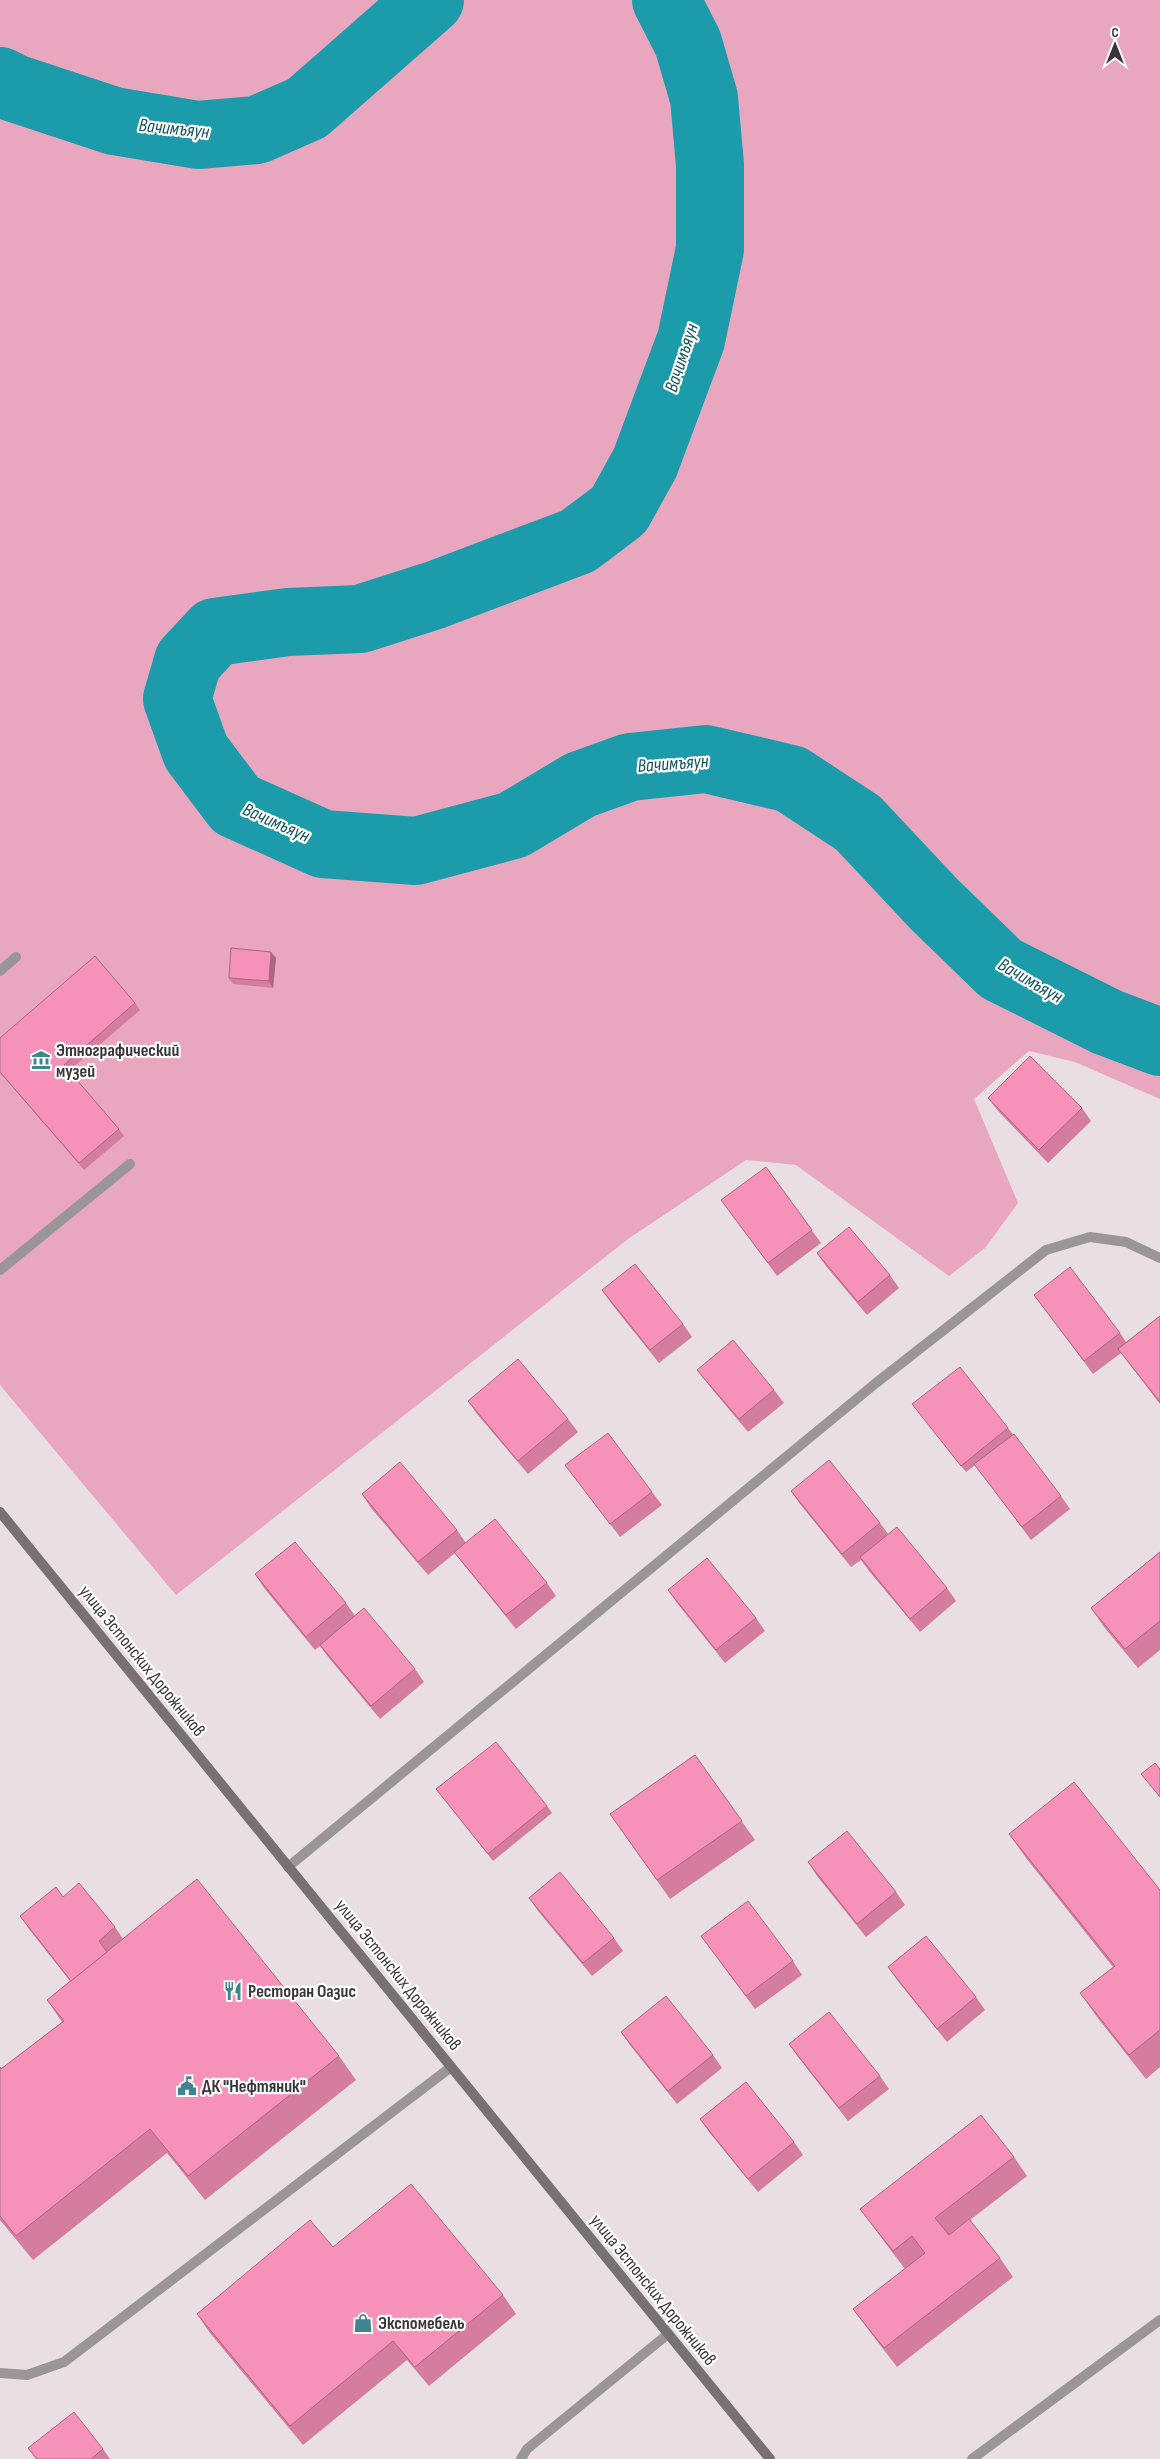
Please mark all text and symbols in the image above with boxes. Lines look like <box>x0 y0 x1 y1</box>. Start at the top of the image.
north arrow <box>1090 20 1140 70</box>
text: С <box>1111 24 1119 41</box>
water label: Вачимъяун <box>138 114 211 144</box>
water label: Вачимъяун <box>660 321 704 395</box>
water label: Вачимъяун <box>637 750 709 778</box>
water label: Вачимъяун <box>239 798 313 848</box>
water label: Вачимъяун <box>994 953 1067 1009</box>
place label: Этнографический музей <box>56 1040 179 1082</box>
museum icon: Этнографический музей <box>30 1049 52 1071</box>
street label: улица Эстонских Дорожников <box>75 1581 209 1741</box>
street label: улица Эстонских Дорожников <box>331 1895 465 2055</box>
restaurant icon: Ресторан Оазис <box>222 1980 244 2002</box>
place label: Ресторан Оазис <box>248 1981 356 2002</box>
public building icon: ДК "Нефтяник" <box>176 2075 198 2097</box>
place label: ДК "Нефтяник" <box>202 2076 306 2097</box>
street label: улица Эстонских Дорожников <box>586 2210 720 2370</box>
shop icon: Экспомебель <box>352 2312 374 2334</box>
place label: Экспомебель <box>378 2313 465 2334</box>

